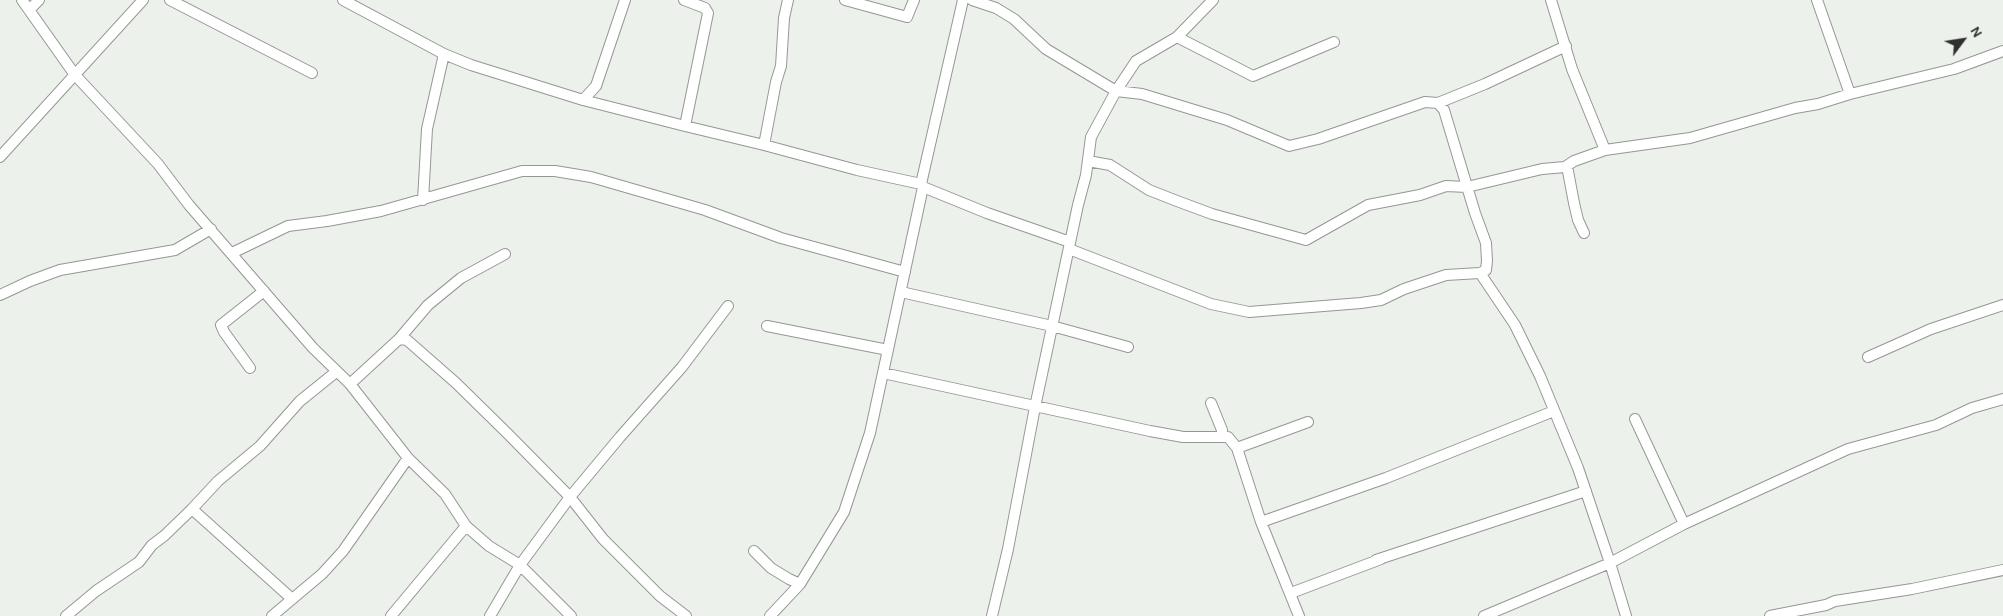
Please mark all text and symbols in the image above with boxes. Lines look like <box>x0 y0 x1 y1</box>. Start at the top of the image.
north arrow <box>1938 15 1988 65</box>
text: N <box>1966 23 1986 41</box>

